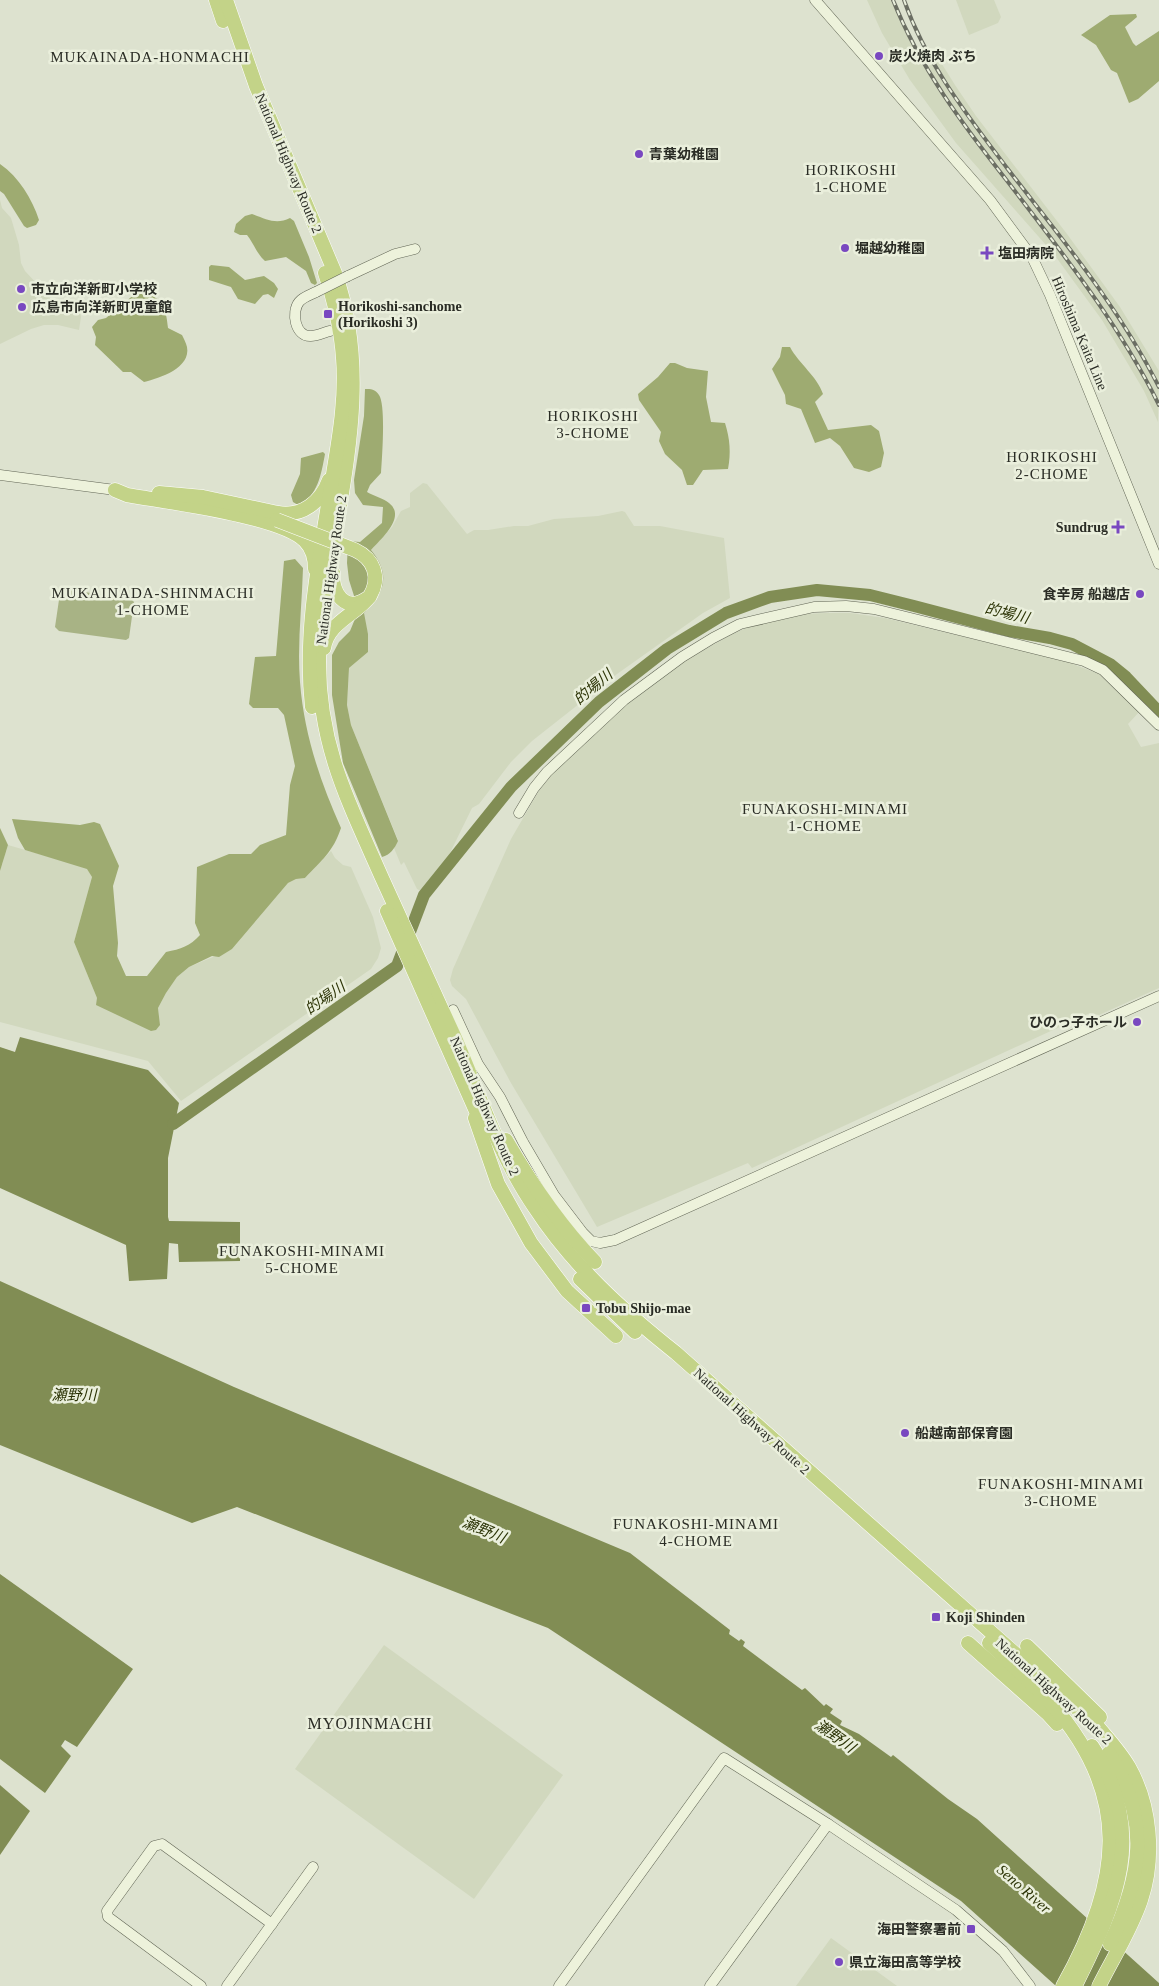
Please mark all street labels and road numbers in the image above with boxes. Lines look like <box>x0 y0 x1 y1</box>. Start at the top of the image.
street label: National Highway Route 2 <box>252 91 325 235</box>
street label: Hiroshima Kaita Line <box>1049 274 1110 392</box>
street label: National Highway Route 2 <box>314 495 349 646</box>
street label: National Highway Route 2 <box>447 1034 522 1178</box>
street label: National Highway Route 2 <box>691 1365 813 1477</box>
street label: National Highway Route 2 <box>993 1635 1115 1747</box>

